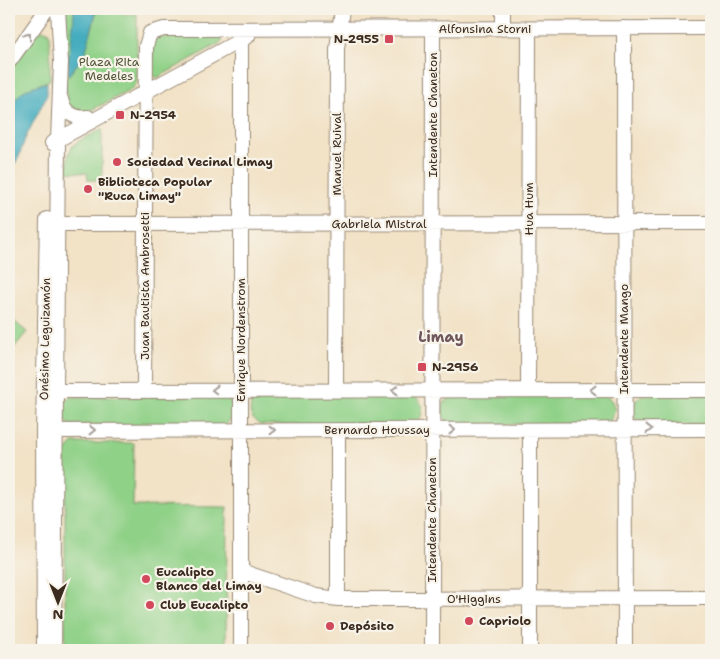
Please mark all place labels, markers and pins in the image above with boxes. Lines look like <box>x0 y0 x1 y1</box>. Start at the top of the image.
place label: N-2955 <box>334 31 379 47</box>
marker: N-2955 <box>383 33 395 45</box>
place label: N-2954 <box>130 107 177 123</box>
marker: N-2954 <box>114 109 126 121</box>
place label: Sociedad Vecinal Limay <box>127 154 273 170</box>
marker: Sociedad Vecinal Limay <box>111 156 123 168</box>
place label: Biblioteca Popular "Ruca Limay" <box>98 174 213 204</box>
marker: Biblioteca Popular "Ruca Limay" <box>82 183 94 195</box>
place label: N-2956 <box>432 359 478 375</box>
marker: N-2956 <box>416 361 428 373</box>
place label: Eucalipto Blanco del Limay <box>156 564 262 594</box>
marker: Eucalipto Blanco del Limay <box>140 573 152 585</box>
place label: Club Eucalipto <box>160 597 248 613</box>
marker: Club Eucalipto <box>144 599 156 611</box>
place label: Capriolo <box>479 613 531 629</box>
marker: Capriolo <box>463 615 475 627</box>
place label: Depósito <box>340 618 394 634</box>
marker: Depósito <box>324 620 336 632</box>

